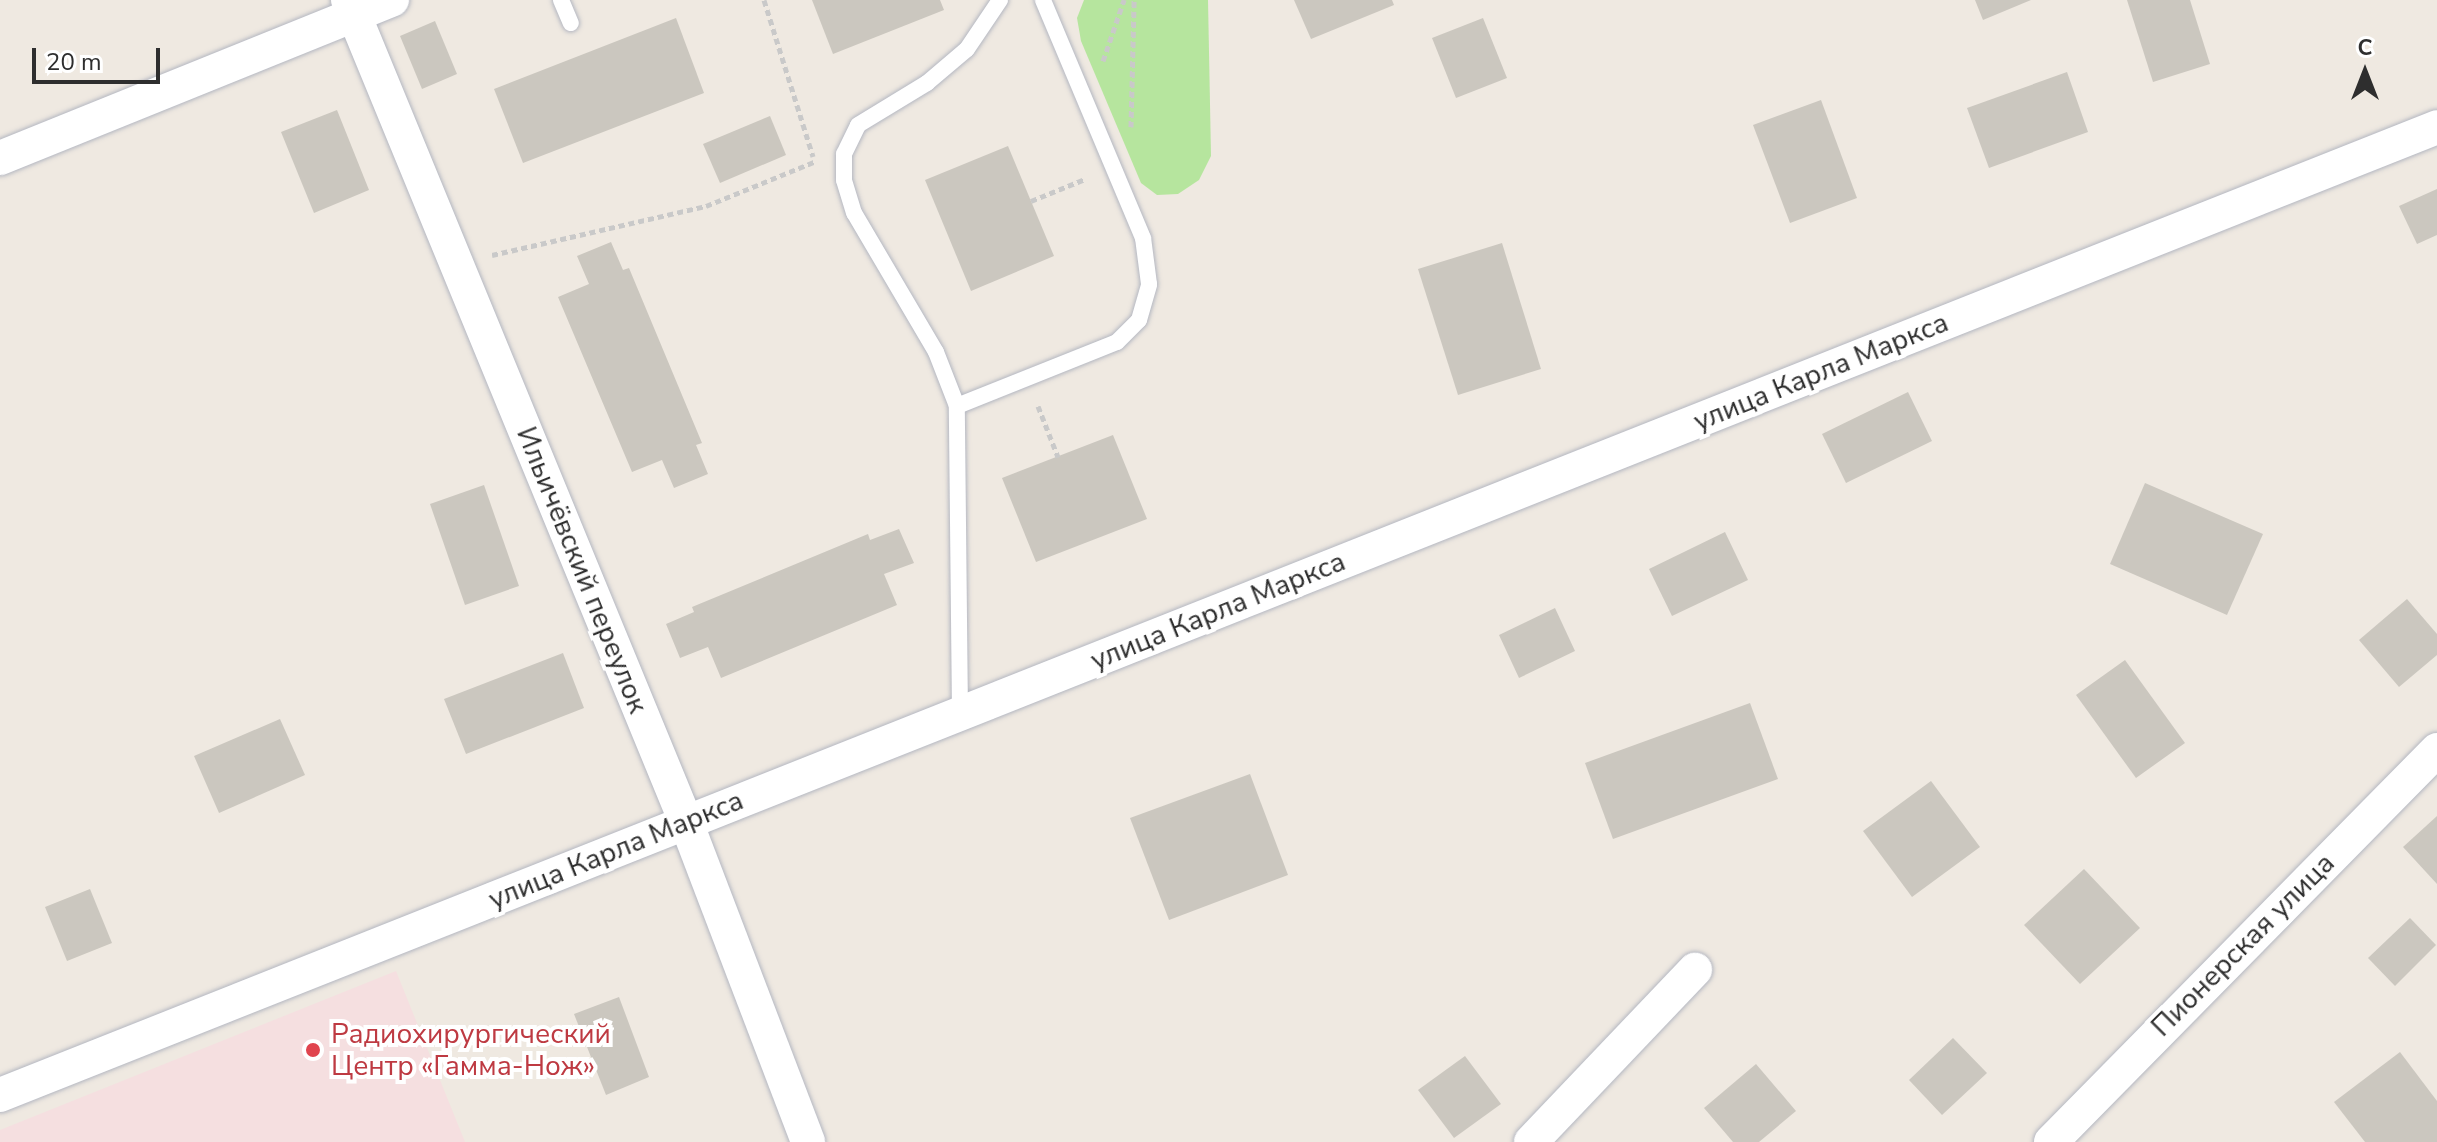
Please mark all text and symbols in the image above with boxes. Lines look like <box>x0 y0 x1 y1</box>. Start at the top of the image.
scale bar <box>36 32 164 82</box>
north arrow <box>2325 32 2405 112</box>
text: С <box>2358 33 2372 63</box>
text: 20 m <box>46 46 102 78</box>
street label: улица Карла Маркса <box>1689 306 1953 438</box>
street label: Ильичёвский переулок <box>509 422 655 718</box>
street label: улица Карла Маркса <box>1086 545 1350 677</box>
street label: улица Карла Маркса <box>484 784 748 916</box>
street label: Пионерская улица <box>2144 846 2342 1044</box>
place label: Радиохирургический Центр «Гамма-Нож» <box>331 1017 611 1083</box>
marker: Радиохирургический Центр «Гамма-Нож» <box>302 1039 324 1061</box>

